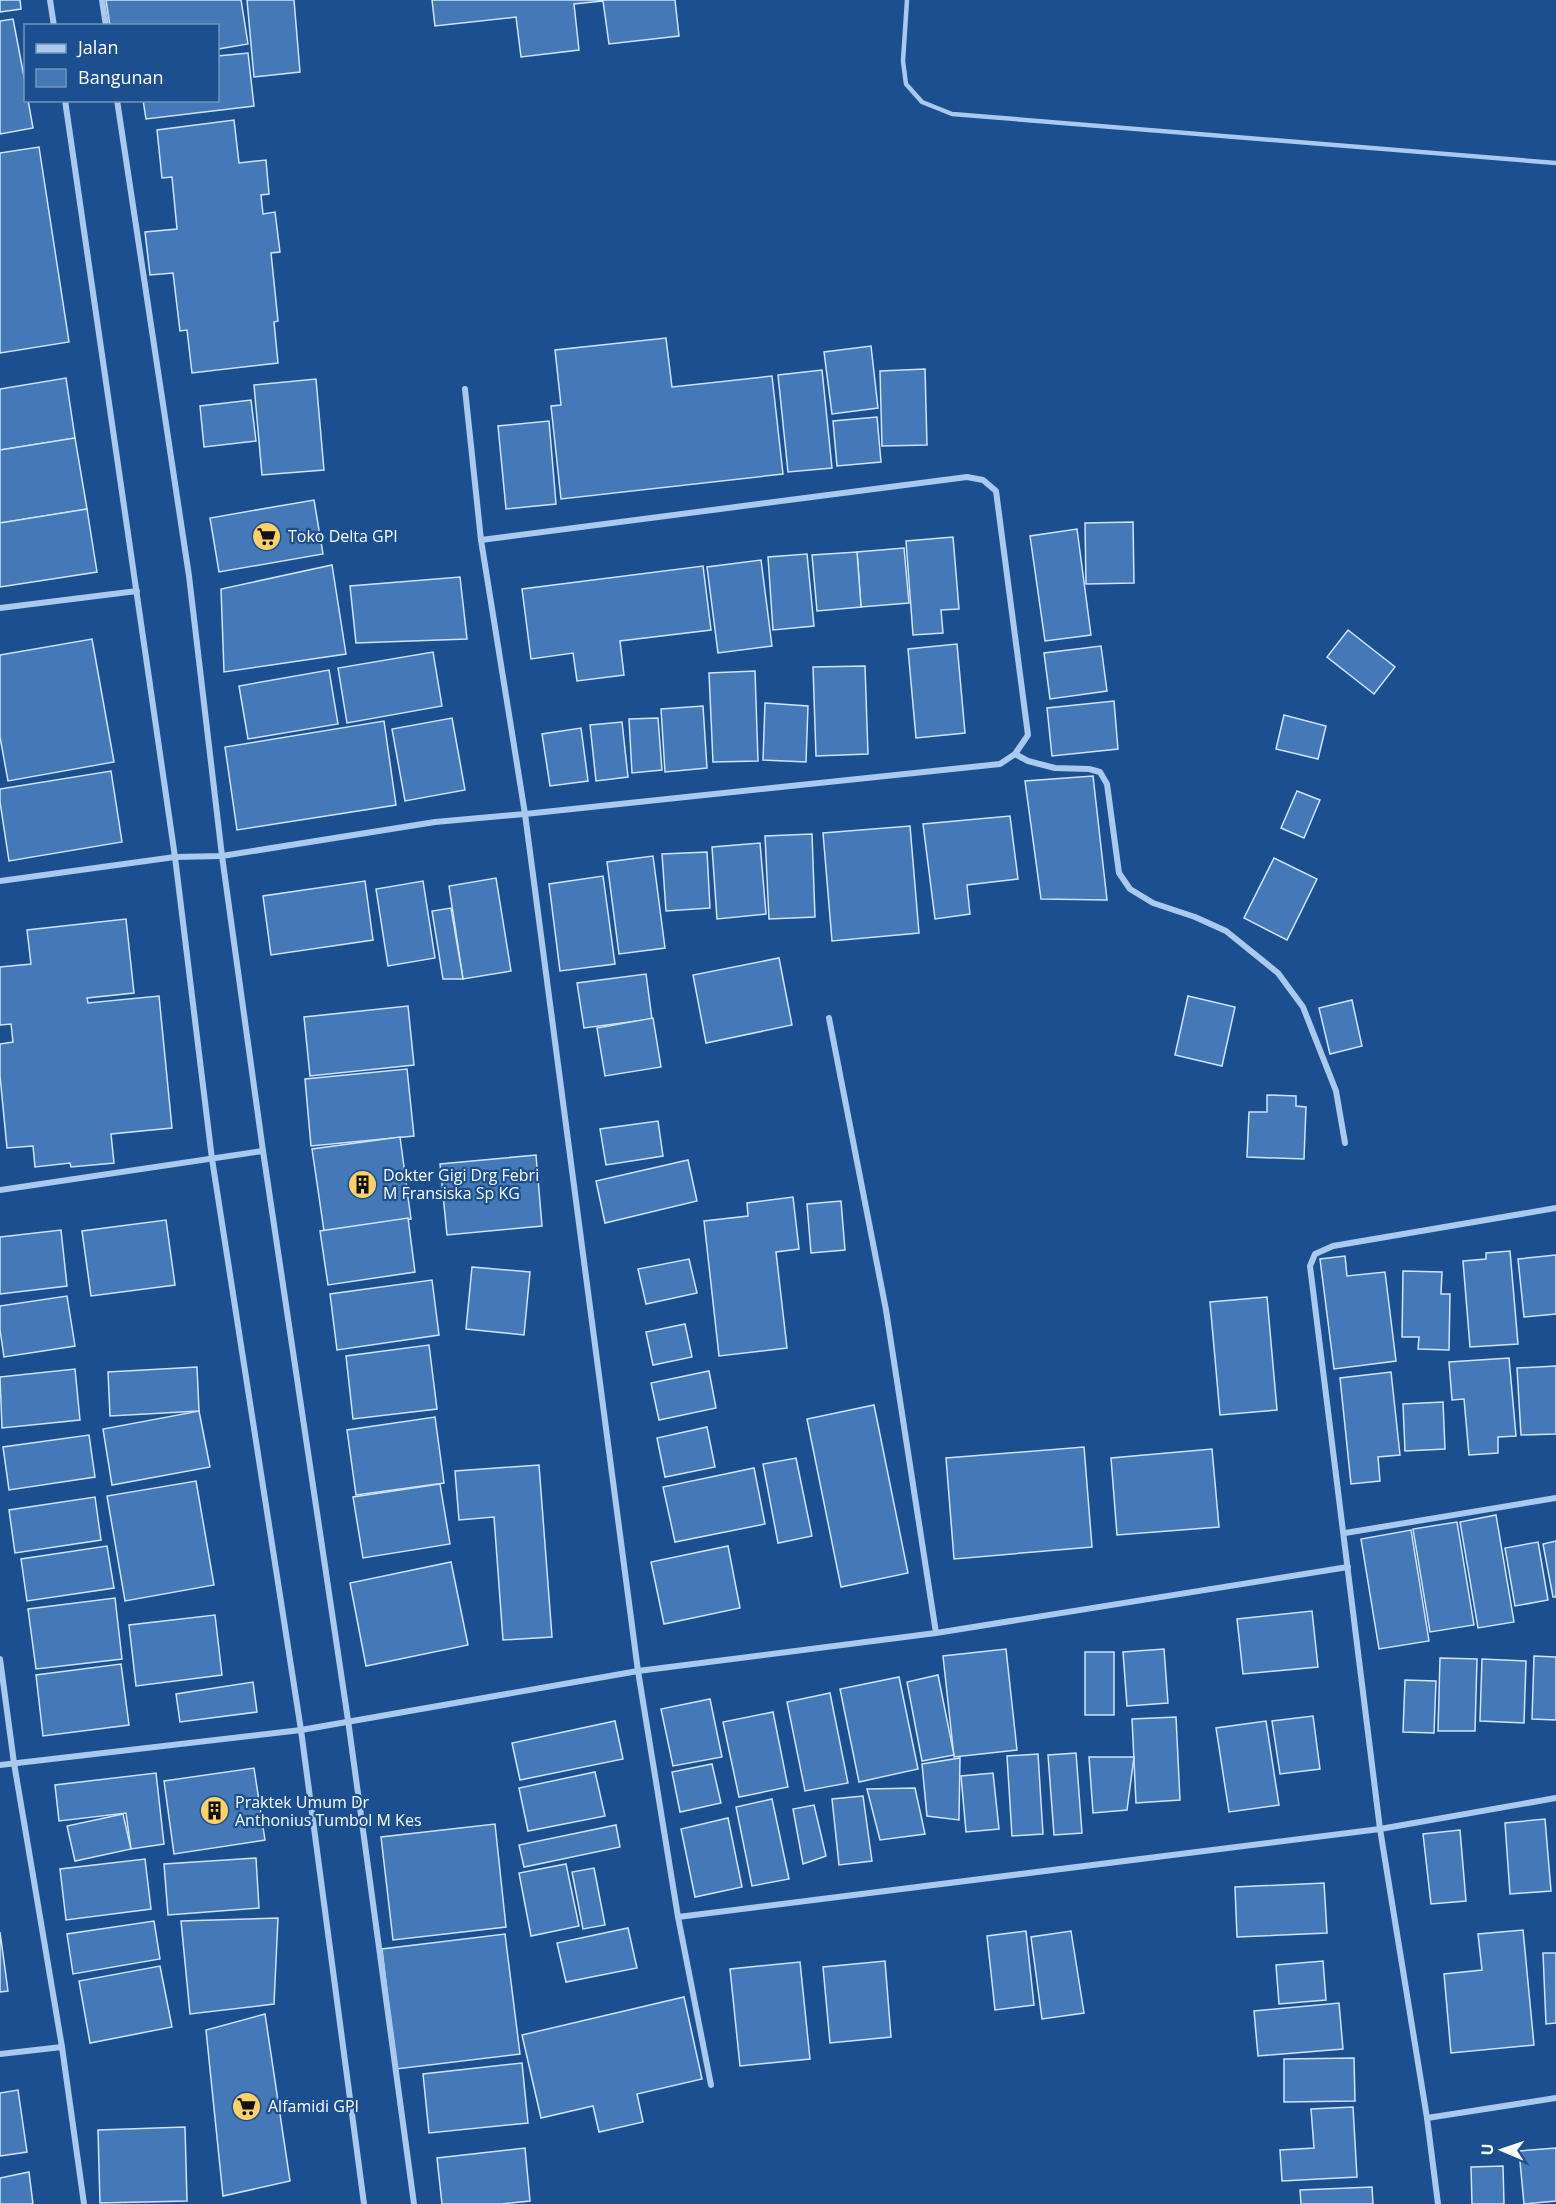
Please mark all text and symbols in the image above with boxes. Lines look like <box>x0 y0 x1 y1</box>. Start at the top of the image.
legend <box>24 24 219 102</box>
text: Jalan <box>76 35 118 59</box>
text: Bangunan <box>78 65 164 89</box>
supermarket icon: Toko Delta GPI <box>251 520 283 552</box>
place label: Toko Delta GPI <box>288 525 398 547</box>
place label: Dokter Gigi Drg Febri M Fransiska Sp KG <box>383 1164 539 1204</box>
building icon: Dokter Gigi Drg Febri M Fransiska Sp KG <box>346 1168 378 1200</box>
place label: Praktek Umum Dr Anthonius Tumbol M Kes <box>235 1791 422 1831</box>
building icon: Praktek Umum Dr Anthonius Tumbol M Kes <box>198 1795 230 1827</box>
supermarket icon: Alfamidi GPI <box>231 2090 263 2122</box>
place label: Alfamidi GPI <box>268 2095 359 2117</box>
north arrow <box>1472 2120 1532 2180</box>
text: U <box>1476 2143 1498 2156</box>

